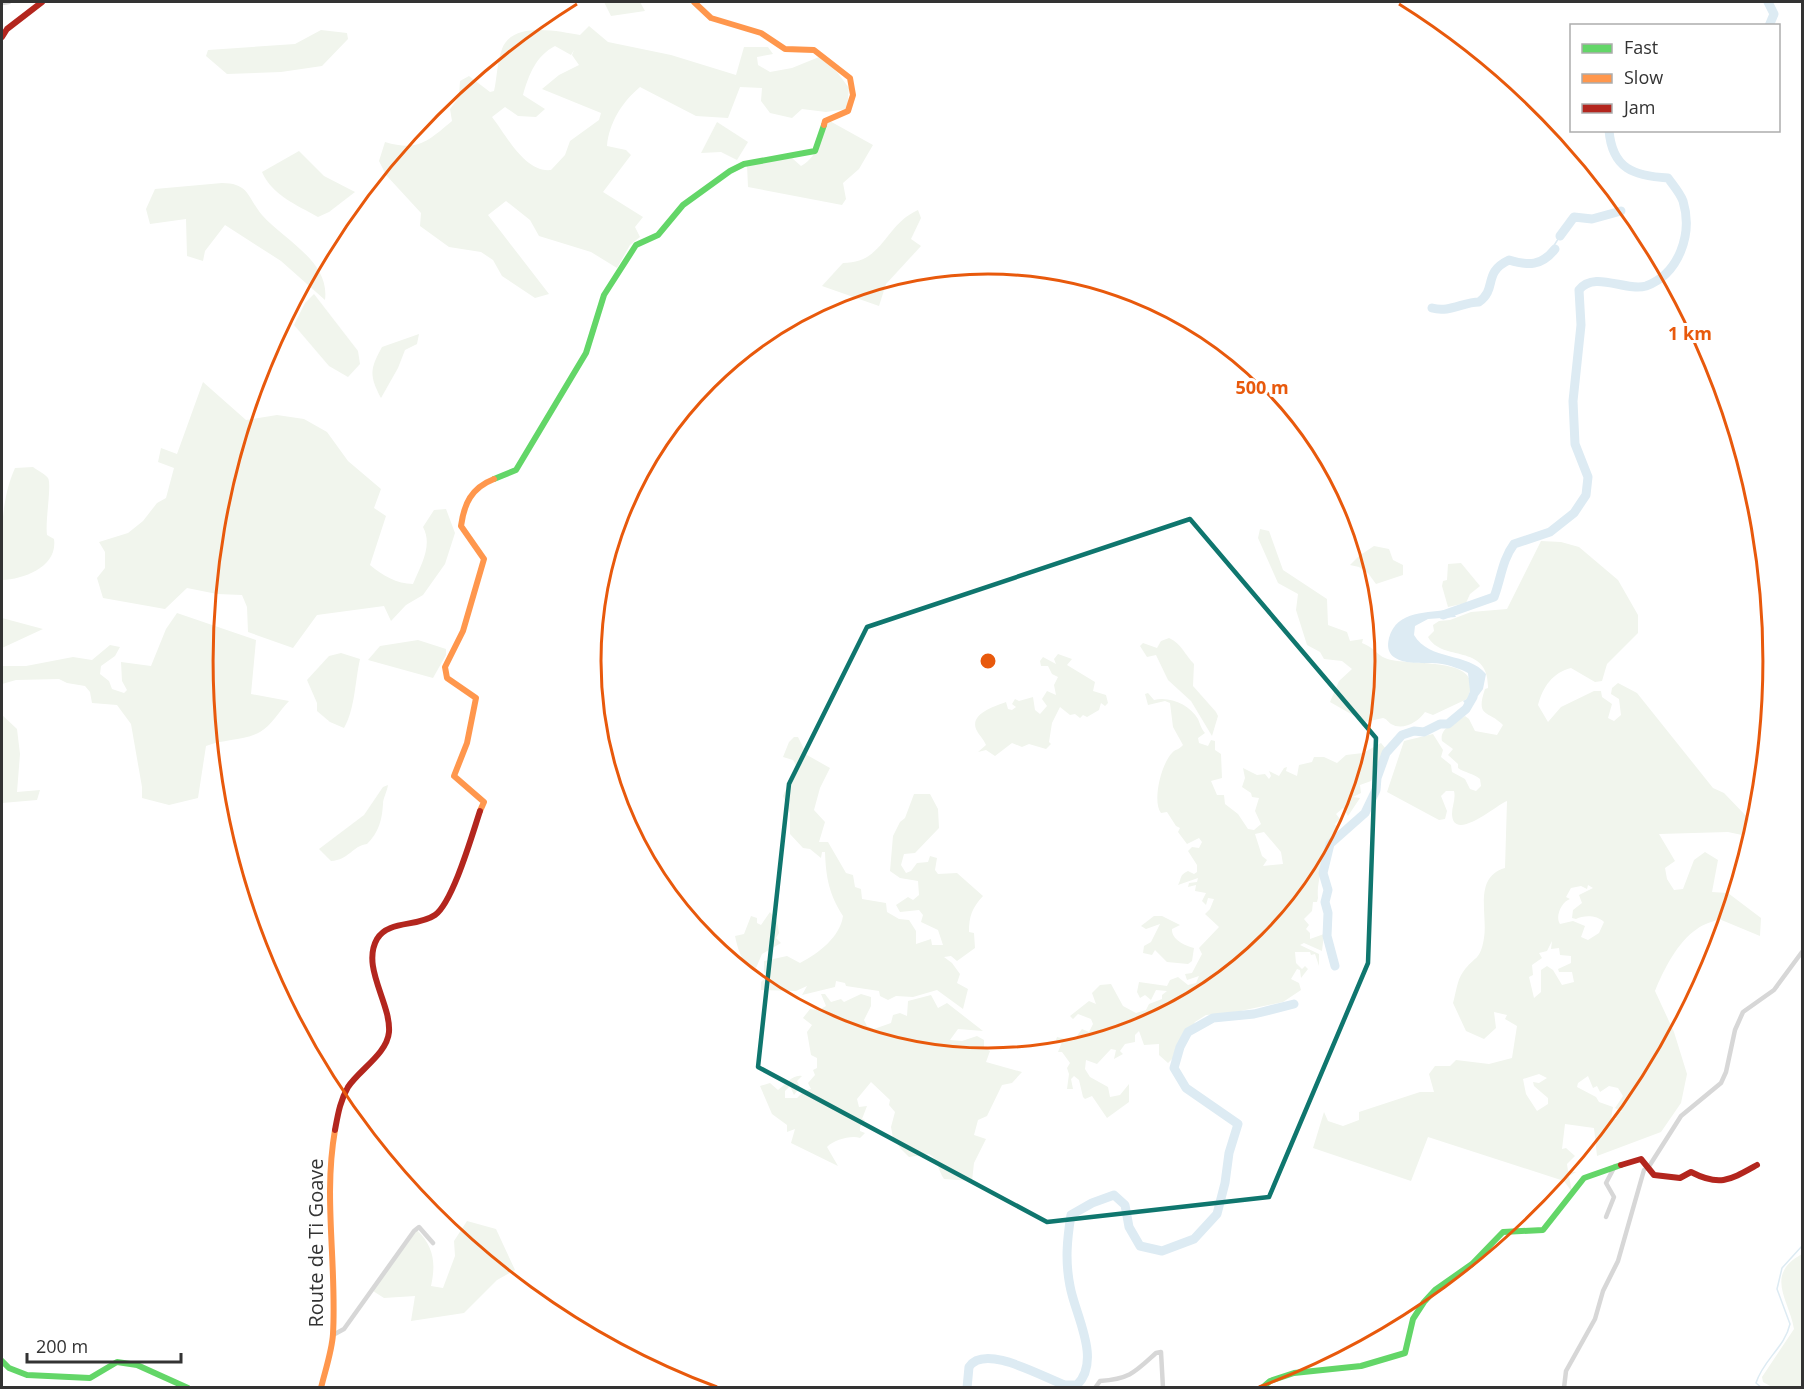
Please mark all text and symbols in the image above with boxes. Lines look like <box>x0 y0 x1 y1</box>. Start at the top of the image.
legend <box>1570 24 1780 132</box>
text: Fast <box>1624 35 1658 59</box>
text: Slow <box>1624 65 1663 89</box>
text: Jam <box>1622 95 1656 119</box>
text: 1 km <box>1668 321 1712 345</box>
text: 500 m <box>1235 375 1289 399</box>
centre of rings <box>978 651 998 671</box>
street label: Route de Ti Goave <box>302 1158 329 1328</box>
scale bar <box>27 1326 182 1364</box>
text: 200 m <box>36 1334 88 1358</box>

